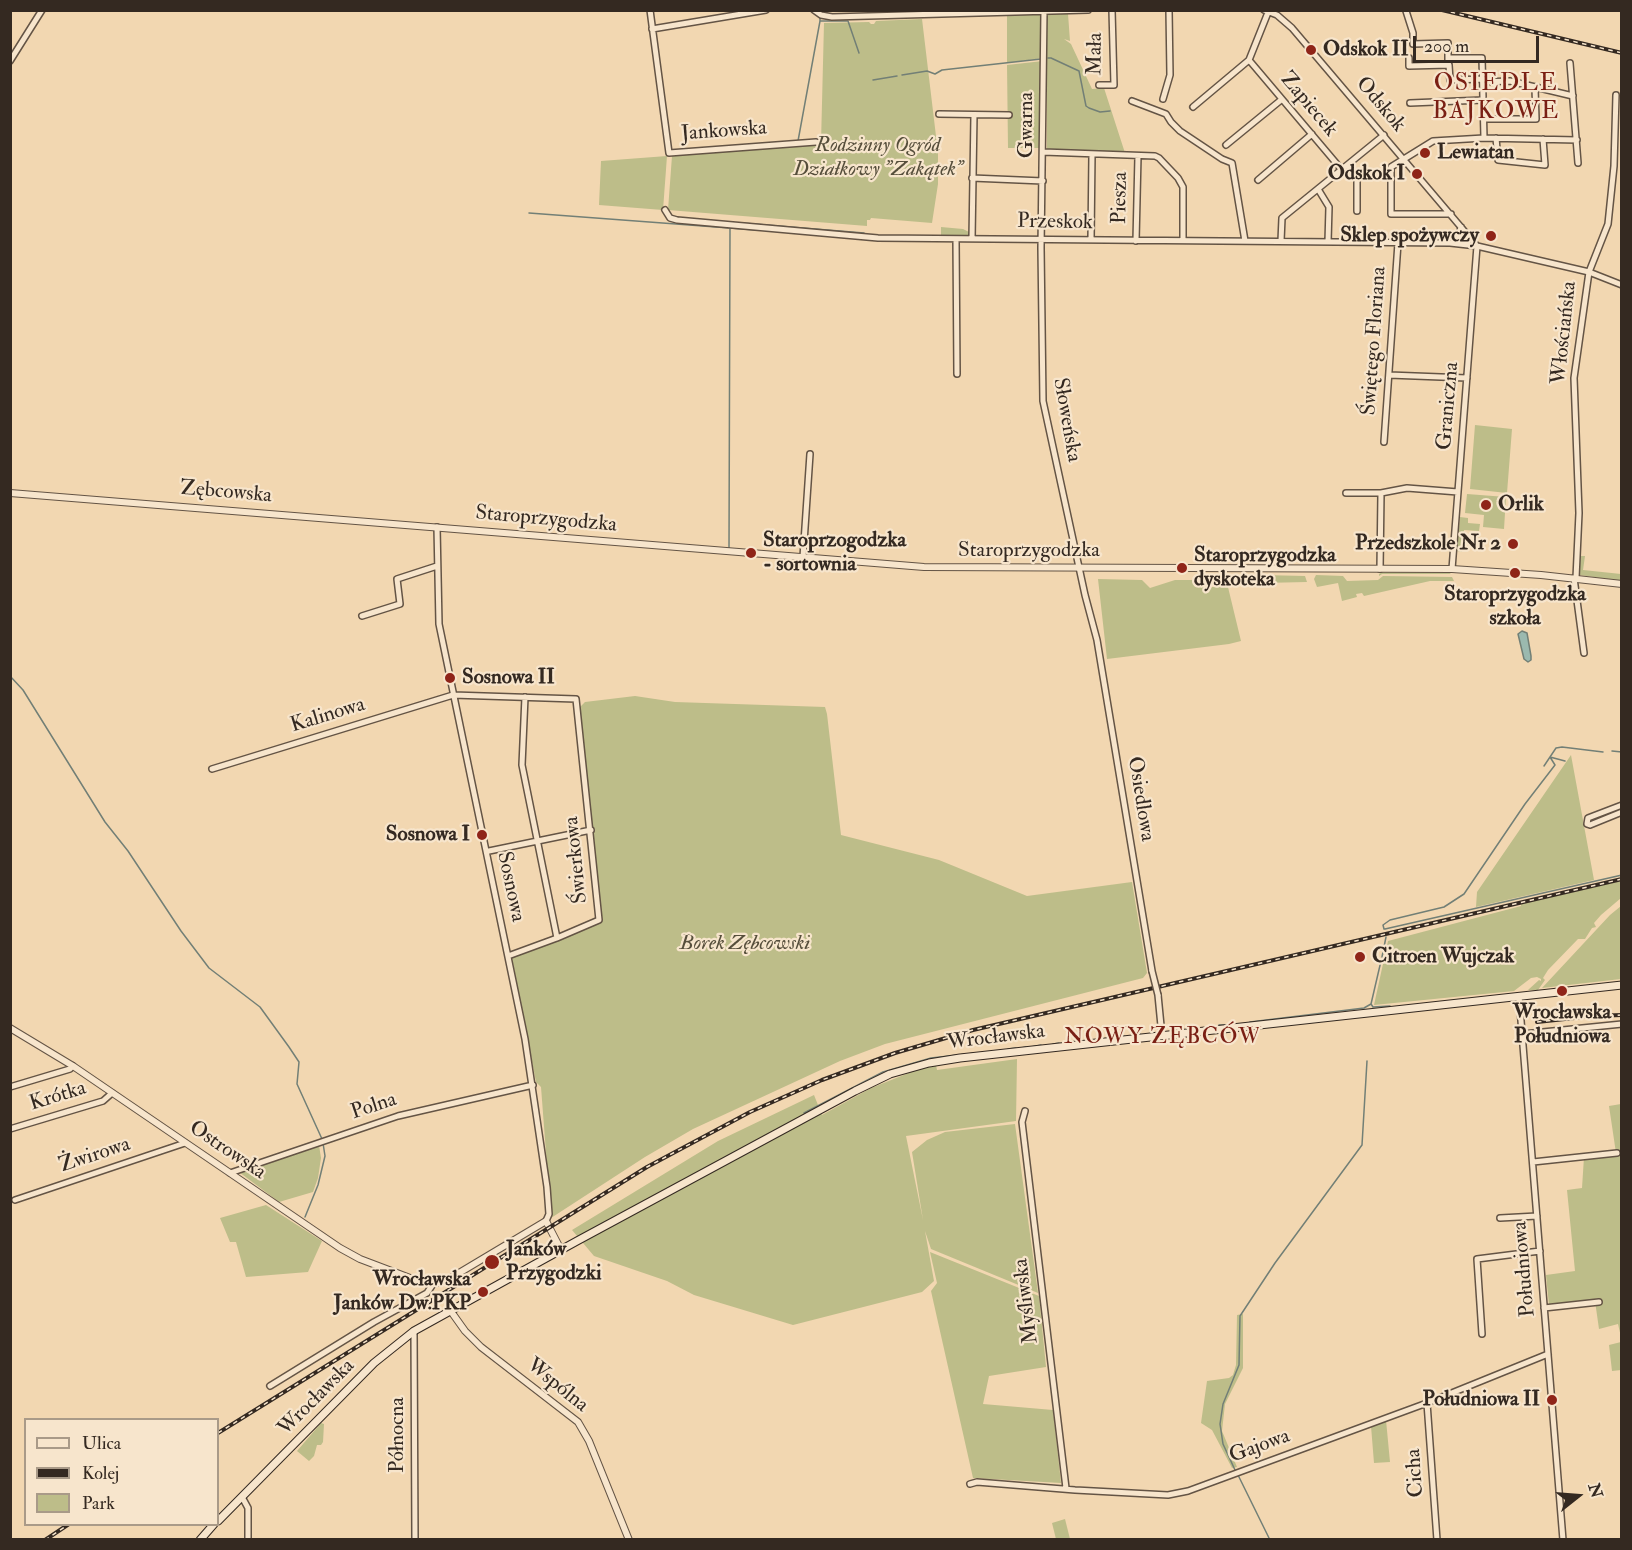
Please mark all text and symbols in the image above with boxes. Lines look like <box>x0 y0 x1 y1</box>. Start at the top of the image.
scale bar <box>1416 24 1542 62</box>
street label: Mała <box>1083 32 1109 76</box>
text: 200 m <box>1424 35 1469 58</box>
place label: Odskok II <box>1323 37 1409 63</box>
marker: Odskok II <box>1304 43 1318 57</box>
street label: Zapiecek <box>1274 68 1342 142</box>
district label: OSIEDLE BAJKOWE <box>1432 71 1560 127</box>
street label: Odskok <box>1350 72 1410 138</box>
street label: Gwarna <box>1014 92 1040 158</box>
street label: Jankowska <box>680 116 768 148</box>
park label: Rodzinny Ogród Działkowy "Zakątek" <box>793 133 963 183</box>
place label: Lewiatan <box>1437 140 1514 166</box>
marker: Lewiatan <box>1418 146 1432 160</box>
place label: Odskok I <box>1328 161 1405 187</box>
marker: Odskok I <box>1410 167 1424 181</box>
street label: Piesza <box>1108 172 1134 224</box>
street label: Przeskok <box>1017 210 1093 236</box>
place label: Sklep spożywczy <box>1340 223 1479 249</box>
marker: Sklep spożywczy <box>1484 229 1498 243</box>
street label: Świętego Floriana <box>1357 266 1393 416</box>
street label: Włościańska <box>1547 280 1583 386</box>
street label: Graniczna <box>1433 361 1465 451</box>
street label: Słoweńska <box>1046 376 1086 464</box>
street label: Zębcowska <box>179 476 273 510</box>
place label: Orlik <box>1498 492 1544 518</box>
marker: Orlik <box>1479 498 1493 512</box>
street label: Staroprzygodzka <box>474 501 618 539</box>
place label: Staroprzogodzka - sortownia <box>763 528 906 578</box>
place label: Przedszkole Nr 2 <box>1355 531 1501 557</box>
marker: Przedszkole Nr 2 <box>1506 537 1520 551</box>
street label: Staroprzygodzka <box>958 538 1100 564</box>
place label: Staroprzygodzka dyskoteka <box>1194 543 1336 593</box>
marker: Staroprzogodzka - sortownia <box>744 546 758 560</box>
marker: Staroprzygodzka dyskoteka <box>1175 561 1189 575</box>
marker: Staroprzygodzka szkoła <box>1508 566 1522 580</box>
place label: Staroprzygodzka szkoła <box>1444 582 1586 632</box>
place label: Sosnowa II <box>462 665 555 691</box>
marker: Sosnowa II <box>443 671 457 685</box>
street label: Kalinowa <box>288 693 368 739</box>
street label: Osiedlowa <box>1121 755 1159 843</box>
street label: Świerkowa <box>560 815 594 905</box>
place label: Sosnowa I <box>386 822 470 848</box>
marker: Sosnowa I <box>475 828 489 842</box>
street label: Sosnowa <box>490 850 530 924</box>
park label: Borek Zębcowski <box>680 931 810 957</box>
place label: Citroen Wujczak <box>1372 944 1514 970</box>
marker: Citroen Wujczak <box>1353 950 1367 964</box>
marker: Wrocławska Południowa <box>1555 984 1569 998</box>
place label: Wrocławska Południowa <box>1513 1000 1611 1050</box>
street label: Wrocławska <box>946 1020 1046 1056</box>
district label: NOWY ZĘBCÓW <box>1064 1025 1262 1051</box>
street label: Krótka <box>27 1076 89 1118</box>
street label: Polna <box>348 1088 400 1126</box>
street label: Ostrowska <box>184 1116 270 1186</box>
street label: Żwirowa <box>56 1133 134 1179</box>
street label: Południowa <box>1508 1220 1542 1318</box>
place label: Janków Przygodzki <box>506 1237 602 1287</box>
marker: Janków Przygodzki <box>483 1253 501 1271</box>
street label: Myśliwska <box>1009 1257 1045 1345</box>
place label: Wrocławska Janków Dw.PKP <box>334 1267 471 1317</box>
marker: Wrocławska Janków Dw.PKP <box>476 1285 490 1299</box>
street label: Wspólna <box>521 1353 593 1419</box>
street label: Wrocławska <box>273 1354 361 1442</box>
place label: Południowa II <box>1423 1387 1540 1413</box>
marker: Południowa II <box>1545 1393 1559 1407</box>
street label: Północna <box>385 1397 411 1473</box>
legend <box>24 1418 219 1526</box>
street label: Gajowa <box>1226 1424 1294 1470</box>
text: Ulica <box>82 1432 121 1455</box>
street label: Cicha <box>1402 1448 1430 1498</box>
text: Kolej <box>82 1462 119 1485</box>
north arrow <box>1548 1466 1608 1526</box>
text: N <box>1584 1481 1607 1501</box>
text: Park <box>82 1492 115 1515</box>

